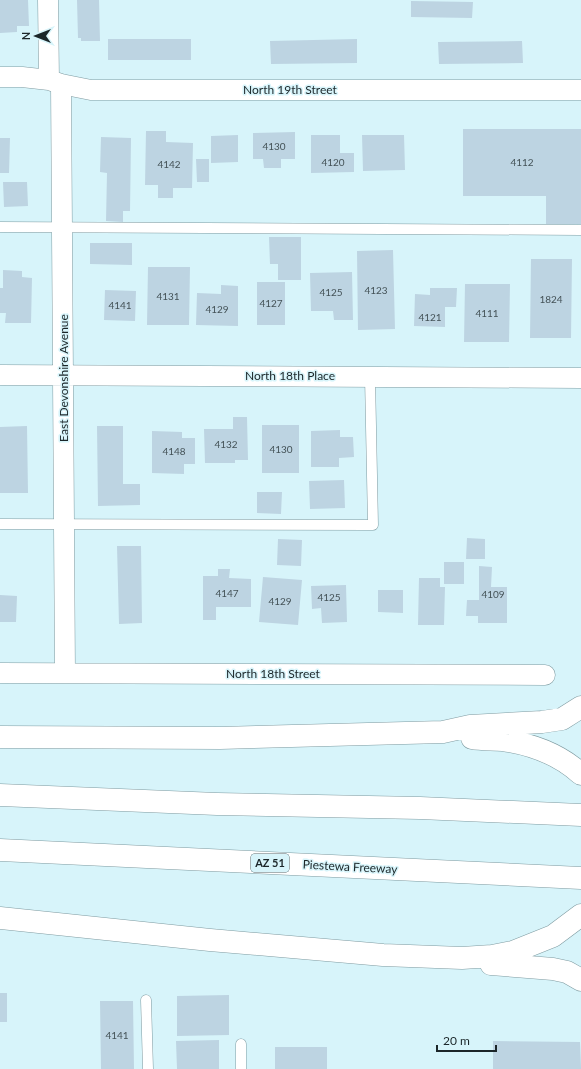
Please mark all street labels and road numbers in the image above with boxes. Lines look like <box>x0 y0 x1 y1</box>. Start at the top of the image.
street label: North 19th Street <box>243 82 338 97</box>
street label: East Devonshire Avenue <box>56 314 71 442</box>
street label: North 18th Place <box>245 368 335 383</box>
street label: North 18th Street <box>226 666 321 681</box>
road number: AZ 51 <box>251 854 289 872</box>
street label: Piestewa Freeway <box>302 857 399 877</box>

